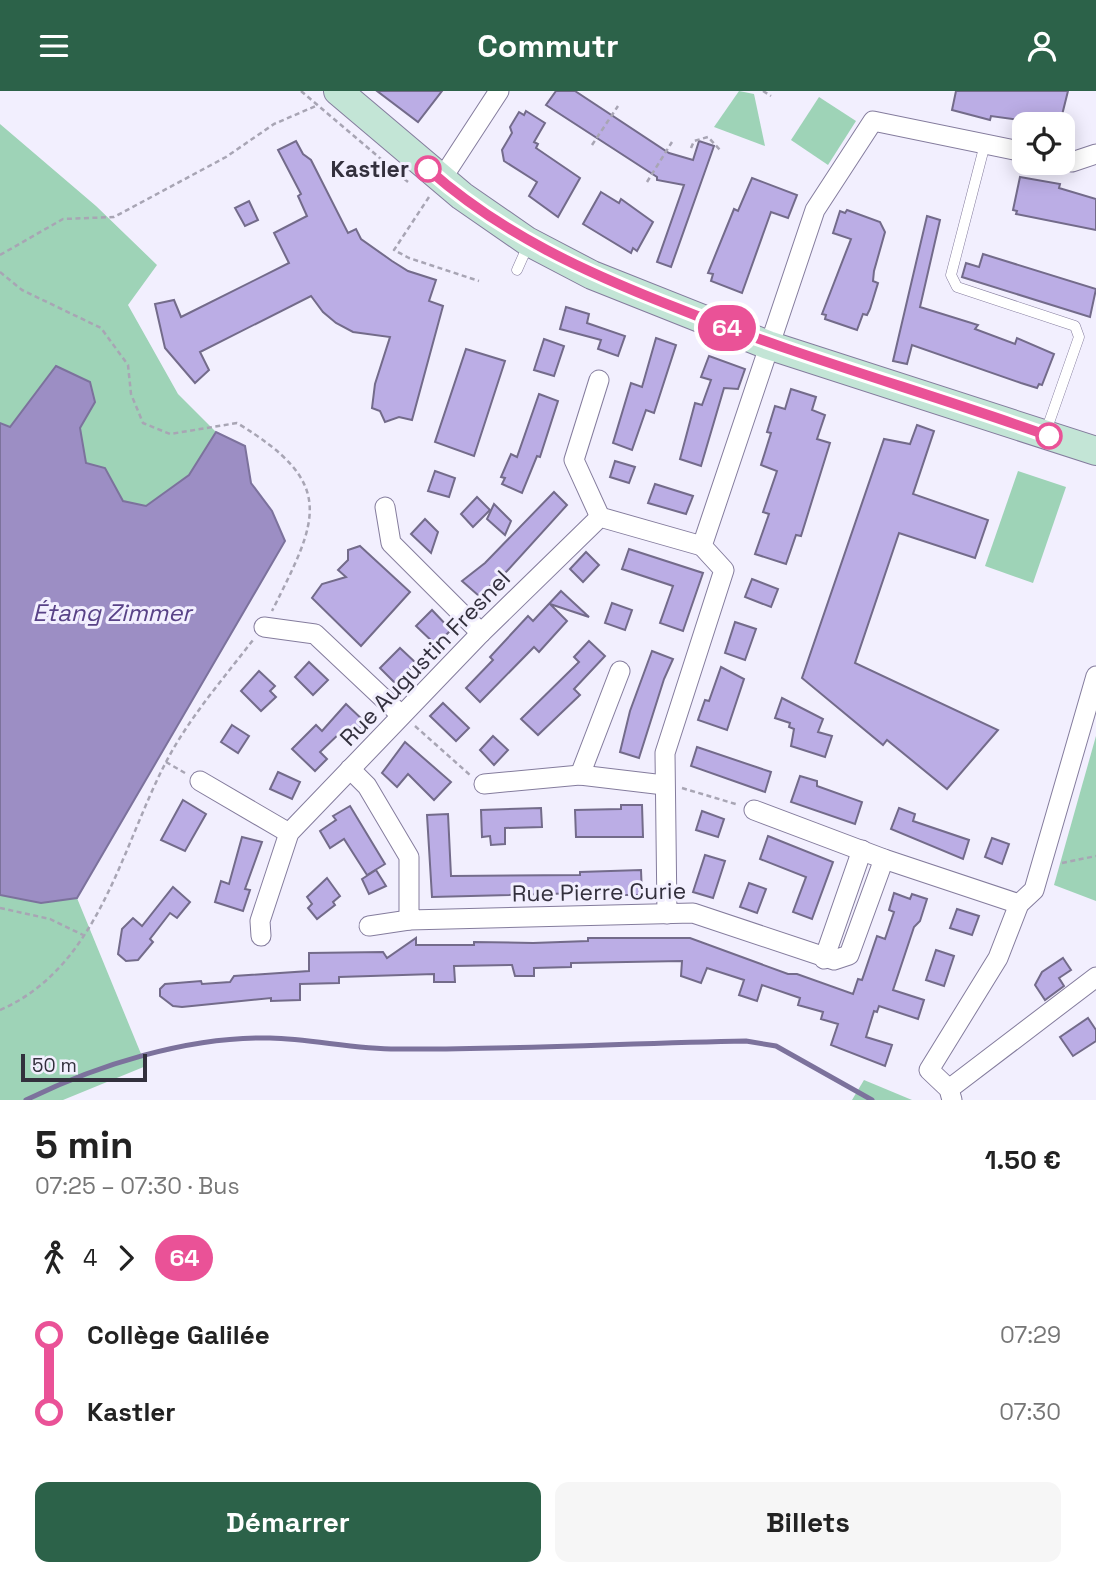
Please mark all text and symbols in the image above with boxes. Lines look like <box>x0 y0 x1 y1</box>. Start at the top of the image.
text: Commutr <box>477 26 619 66</box>
icon: menu <box>35 27 73 65</box>
icon: person <box>1023 27 1061 65</box>
map controls <box>1012 112 1075 175</box>
button: locate <box>1012 112 1075 175</box>
place label: Kastler <box>331 154 409 184</box>
marker: Kastler <box>415 156 441 182</box>
line badge: 64 <box>696 305 758 351</box>
text: 64 <box>712 312 742 343</box>
unlabelled marker <box>1036 423 1062 449</box>
street label: Rue Augustin Fresnel <box>333 564 517 752</box>
water label: Étang Zimmer <box>33 597 194 628</box>
street label: Rue Pierre Curie <box>512 875 686 909</box>
scale bar <box>21 1051 147 1083</box>
text: 50 m <box>32 1053 77 1078</box>
text: 5 min <box>35 1121 133 1169</box>
text: 1.50 € <box>985 1143 1061 1177</box>
text: 07:25 – 07:30 · Bus <box>35 1171 240 1201</box>
icon: walk <box>35 1239 73 1277</box>
icon: forward <box>107 1239 145 1277</box>
text: 64 <box>169 1242 199 1273</box>
text: 4 <box>83 1243 97 1273</box>
text: Collège Galilée <box>87 1318 270 1352</box>
text: 07:29 <box>1000 1320 1061 1350</box>
text: Kastler <box>87 1395 176 1429</box>
text: 07:30 <box>999 1397 1061 1427</box>
button: Démarrer <box>35 1482 541 1562</box>
button: Billets <box>555 1482 1061 1562</box>

